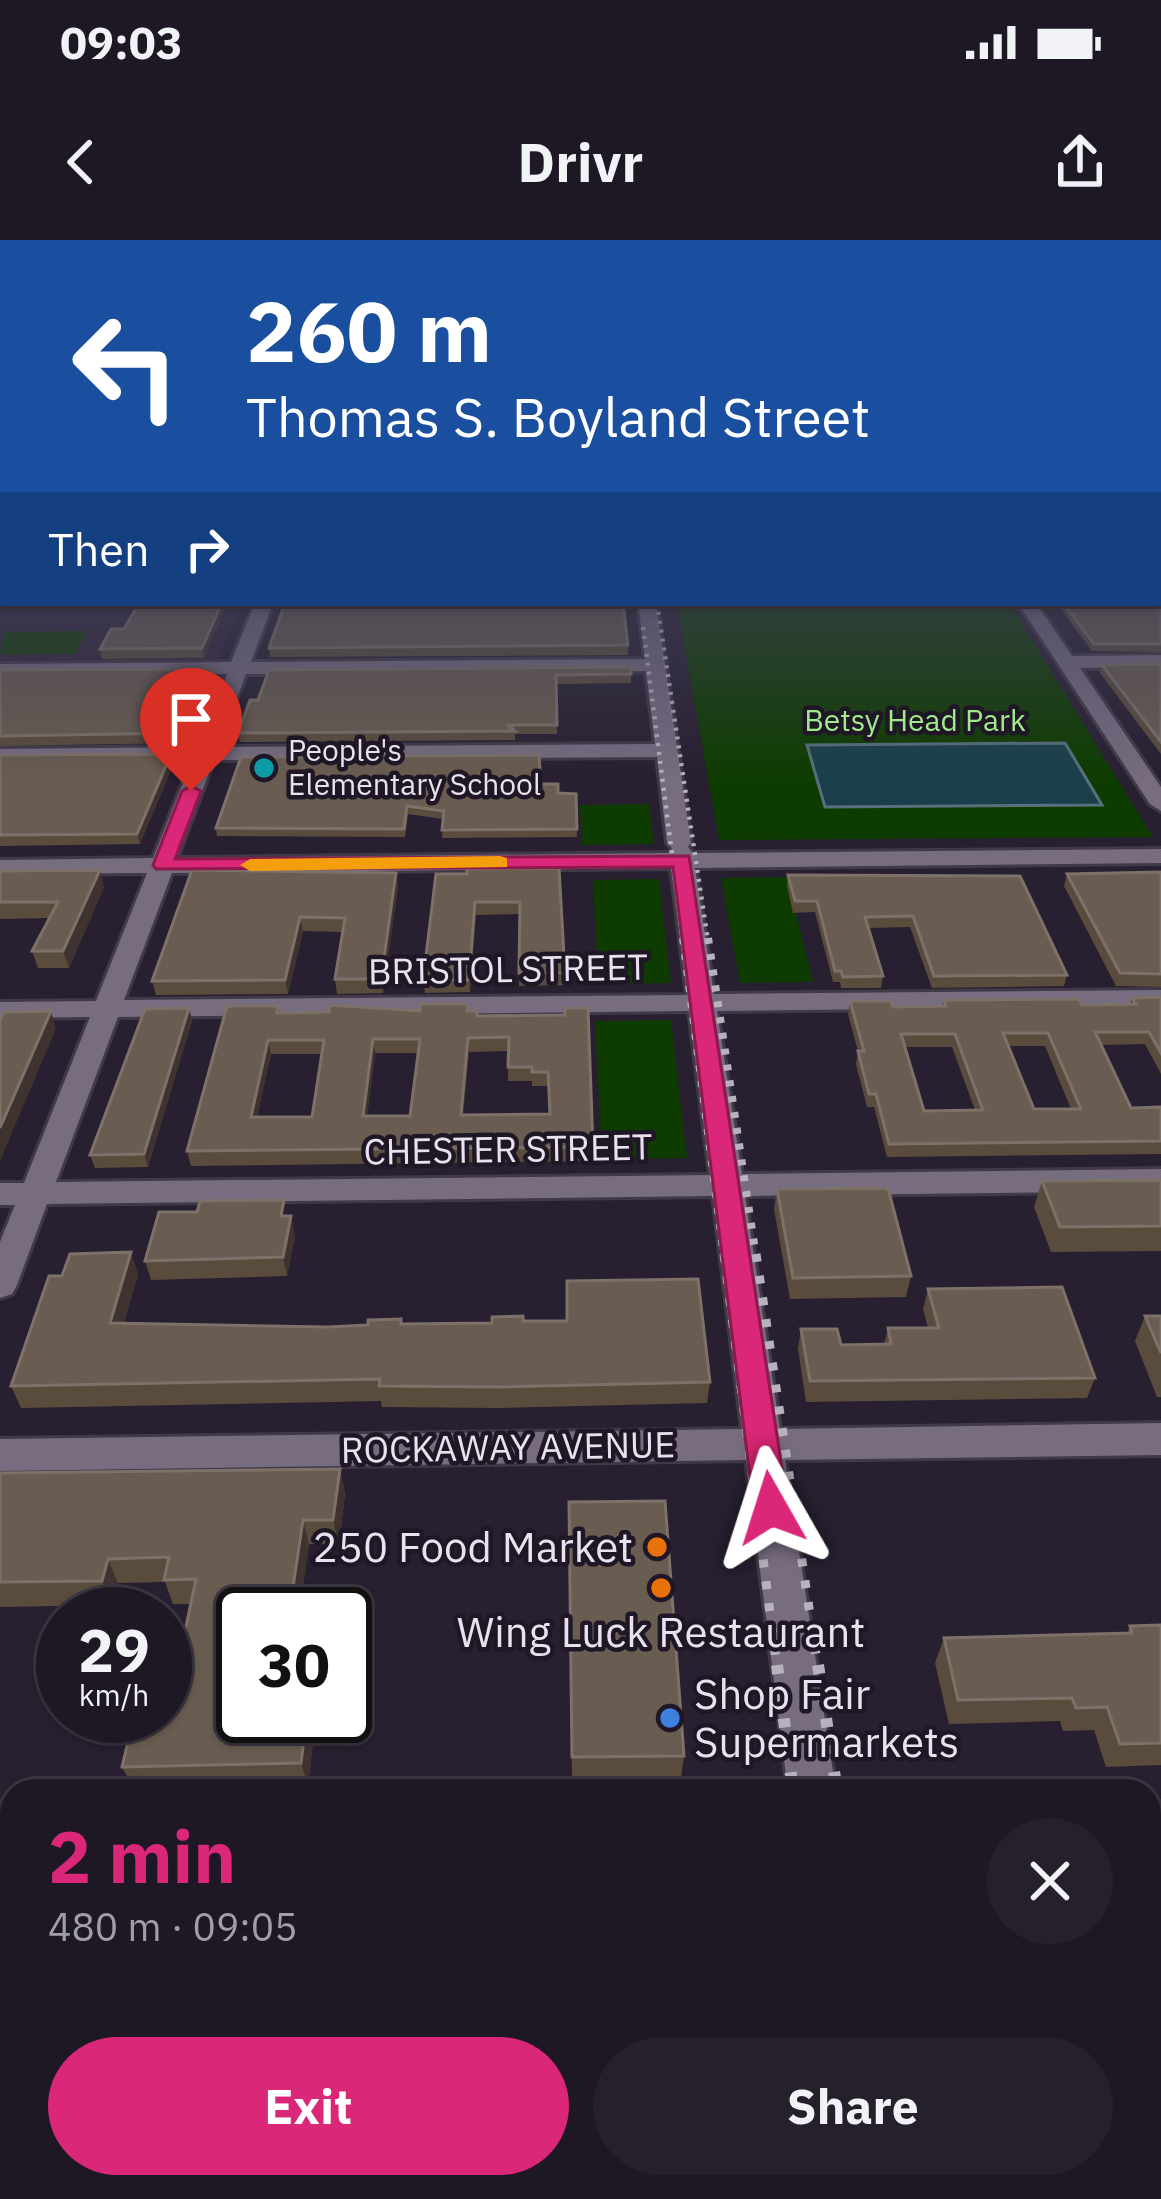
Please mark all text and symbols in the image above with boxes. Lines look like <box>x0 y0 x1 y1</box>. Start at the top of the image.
text: 09:03 <box>60 13 183 71</box>
text: Drivr <box>518 127 643 197</box>
icon: back <box>48 129 114 195</box>
icon: share <box>1047 129 1113 195</box>
text: 260 m <box>246 276 492 385</box>
icon: left <box>48 288 204 444</box>
text: Thomas S. Boyland Street <box>246 382 870 452</box>
icon: right <box>174 516 240 582</box>
text: Then <box>48 520 150 578</box>
pin <box>140 668 242 791</box>
icon: arrive <box>158 686 224 752</box>
park label: Betsy Head Park <box>804 700 1026 739</box>
place label: People's Elementary School <box>288 730 541 803</box>
marker: People's Elementary School <box>251 755 277 781</box>
street label: BRISTOL STREET <box>368 943 648 994</box>
street label: CHESTER STREET <box>363 1122 653 1175</box>
street label: ROCKAWAY AVENUE <box>340 1420 676 1473</box>
position arrow <box>708 1445 834 1571</box>
place label: 250 Food Market <box>313 1519 633 1574</box>
marker: 250 Food Market <box>644 1534 670 1560</box>
marker: Wing Luck Restaurant <box>648 1575 674 1601</box>
speed limit sign: 30 <box>216 1587 372 1743</box>
place label: Wing Luck Restaurant <box>457 1604 865 1659</box>
text: 29 <box>78 1610 150 1689</box>
place label: Shop Fair Supermarkets <box>694 1666 959 1769</box>
text: km/h <box>79 1675 149 1714</box>
marker: Shop Fair Supermarkets <box>657 1705 683 1731</box>
text: 2 min <box>48 1809 236 1903</box>
button: close <box>987 1818 1113 1944</box>
text: 480 m · 09:05 <box>48 1901 298 1952</box>
button: Exit <box>48 2037 569 2175</box>
button: Share <box>593 2037 1113 2175</box>

